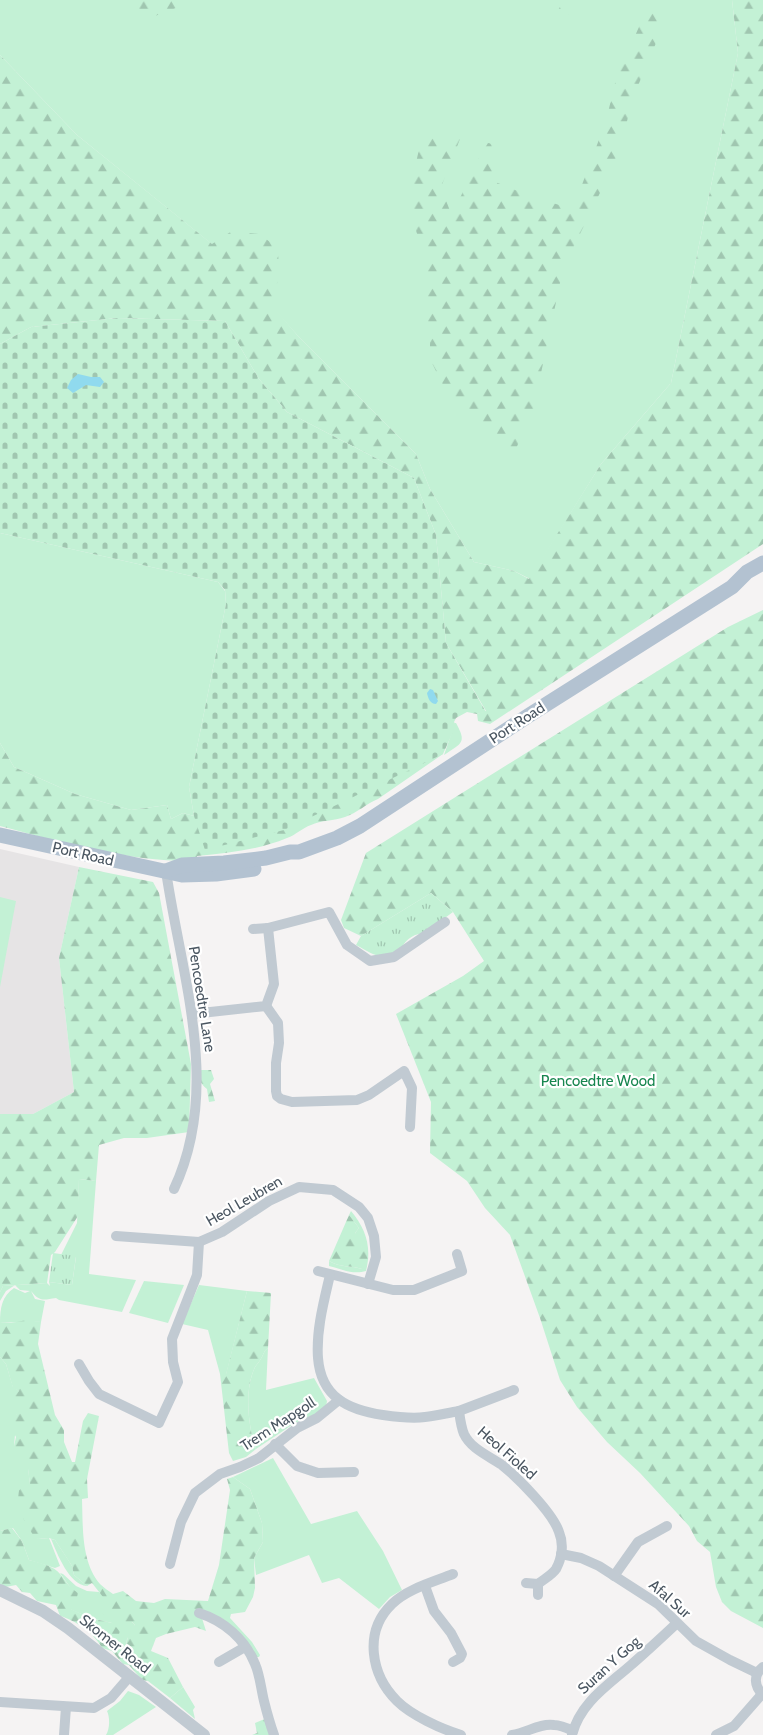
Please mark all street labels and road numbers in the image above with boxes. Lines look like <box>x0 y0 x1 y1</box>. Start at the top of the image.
street label: Port Road <box>486 698 548 748</box>
street label: Port Road <box>51 838 115 870</box>
street label: Pencoedtre Lane <box>185 945 219 1053</box>
street label: Heol Leubren <box>203 1172 285 1230</box>
street label: Trem Mapgoll <box>237 1393 319 1455</box>
street label: Heol Fioled <box>474 1423 540 1483</box>
street label: Afal Sur <box>645 1576 695 1622</box>
street label: Skomer Road <box>76 1611 154 1677</box>
street label: Suran Y Gog <box>574 1632 644 1698</box>

